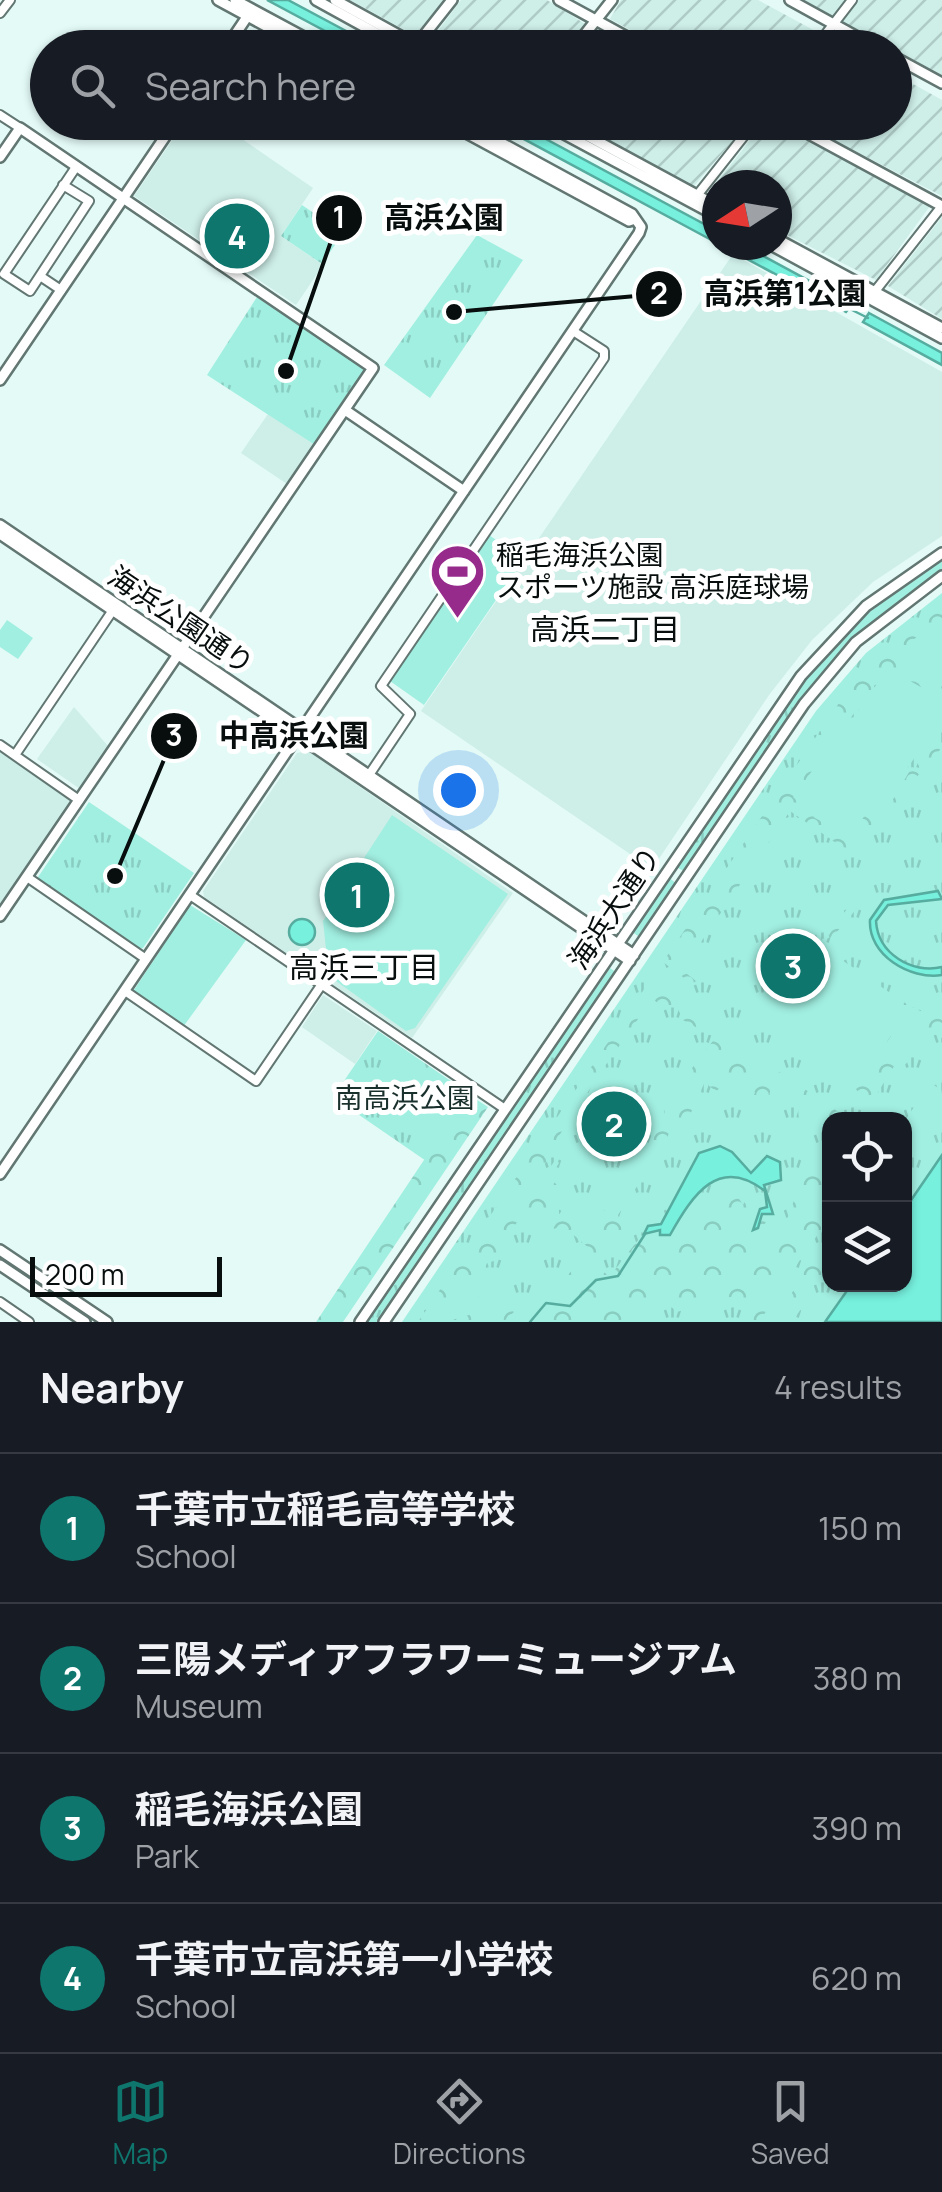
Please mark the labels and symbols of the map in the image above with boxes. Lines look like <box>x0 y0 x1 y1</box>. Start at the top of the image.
north arrow <box>702 170 792 260</box>
callout: 高浜公園 <box>314 188 524 248</box>
text: 1 <box>332 196 346 237</box>
text: 高浜公園 <box>384 196 504 237</box>
pin: 4 <box>204 198 270 274</box>
callout: 高浜第1公園 <box>634 264 887 324</box>
text: 2 <box>650 272 668 313</box>
text: 高浜第1公園 <box>703 272 867 313</box>
place label: 稲毛海浜公園 スポーツ施設 高浜庭球場 <box>496 535 809 605</box>
sports icon: 稲毛海浜公園 スポーツ施設 高浜庭球場 <box>427 541 487 620</box>
street label: 海浜公園通り <box>101 556 262 682</box>
district label: 高浜二丁目 <box>530 608 680 649</box>
callout: 中高浜公園 <box>149 706 389 766</box>
text: 3 <box>165 714 183 755</box>
text: 中高浜公園 <box>219 714 369 755</box>
your location <box>433 765 484 816</box>
street label: 海浜大通り <box>558 839 668 976</box>
pin: 1 <box>324 858 390 932</box>
pin: 3 <box>760 928 826 1004</box>
district label: 高浜三丁目 <box>289 946 439 987</box>
park label: 南高浜公園 <box>335 1078 475 1116</box>
pin: 2 <box>582 1086 646 1162</box>
scale bar <box>30 1252 222 1296</box>

